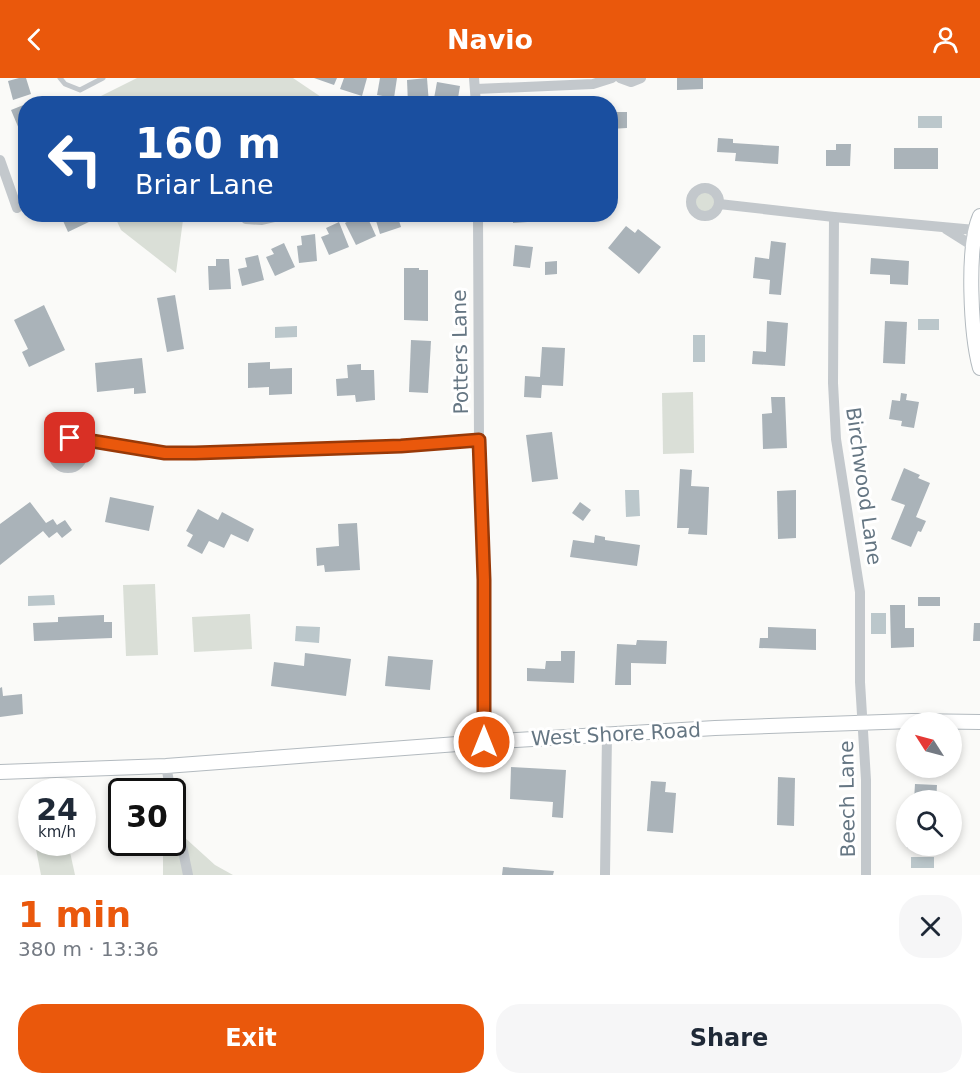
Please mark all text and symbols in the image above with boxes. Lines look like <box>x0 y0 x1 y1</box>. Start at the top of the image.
icon: back <box>18 23 51 56</box>
icon: person <box>929 23 962 56</box>
text: Navio <box>447 24 533 55</box>
text: 160 m <box>135 119 281 168</box>
icon: left <box>36 120 114 198</box>
text: Briar Lane <box>135 169 274 200</box>
street label: Potters Lane <box>447 289 473 415</box>
street label: Birchwood Lane <box>841 406 887 566</box>
pin <box>44 412 95 463</box>
icon: arrive <box>53 421 86 454</box>
position arrow <box>452 710 516 774</box>
north arrow <box>896 712 962 778</box>
map controls <box>896 712 962 856</box>
street label: West Shore Road <box>531 718 701 750</box>
street label: Beech Lane <box>834 740 860 858</box>
speed limit sign: 30 <box>108 778 186 856</box>
button: search <box>896 790 962 856</box>
text: 24 <box>36 792 78 827</box>
text: km/h <box>38 823 76 841</box>
text: 1 min <box>18 894 131 935</box>
button: close <box>899 895 962 958</box>
text: 380 m · 13:36 <box>18 937 159 961</box>
button: Exit <box>18 1004 484 1073</box>
button: Share <box>496 1004 962 1073</box>

